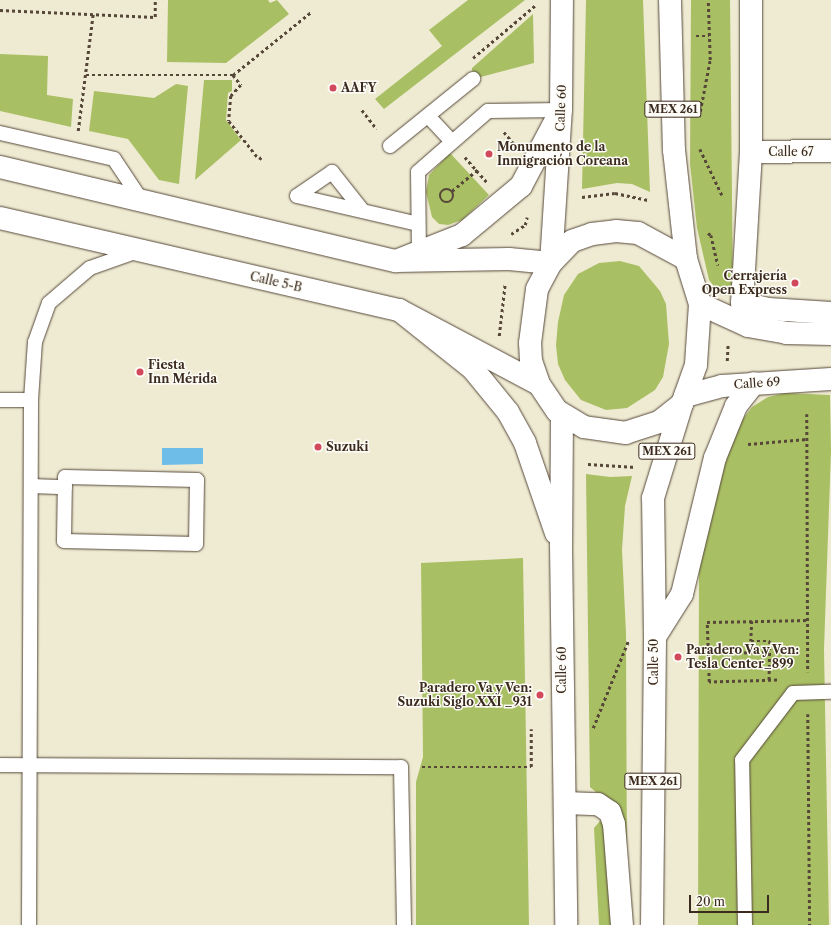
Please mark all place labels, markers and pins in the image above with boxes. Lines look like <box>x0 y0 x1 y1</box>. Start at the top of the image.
place label: AAFY <box>341 81 377 95</box>
marker: AAFY <box>328 83 338 93</box>
place label: Monumento de la Inmigración Coreana <box>497 140 628 168</box>
marker: Monumento de la Inmigración Coreana <box>484 149 494 159</box>
place label: Cerrajería Open Express <box>702 269 787 297</box>
marker: Cerrajería Open Express <box>790 278 800 288</box>
place label: Fiesta Inn Mérida <box>148 358 217 386</box>
marker: Fiesta Inn Mérida <box>135 367 145 377</box>
place label: Suzuki <box>326 440 369 454</box>
marker: Suzuki <box>313 442 323 452</box>
place label: Paradero Va y Ven: Tesla Center_899 <box>686 643 801 671</box>
marker: Paradero Va y Ven: Tesla Center_899 <box>673 652 683 662</box>
place label: Paradero Va y Ven: Suzuki Siglo XXI _931 <box>397 681 532 709</box>
marker: Paradero Va y Ven: Suzuki Siglo XXI _931 <box>535 690 545 700</box>

